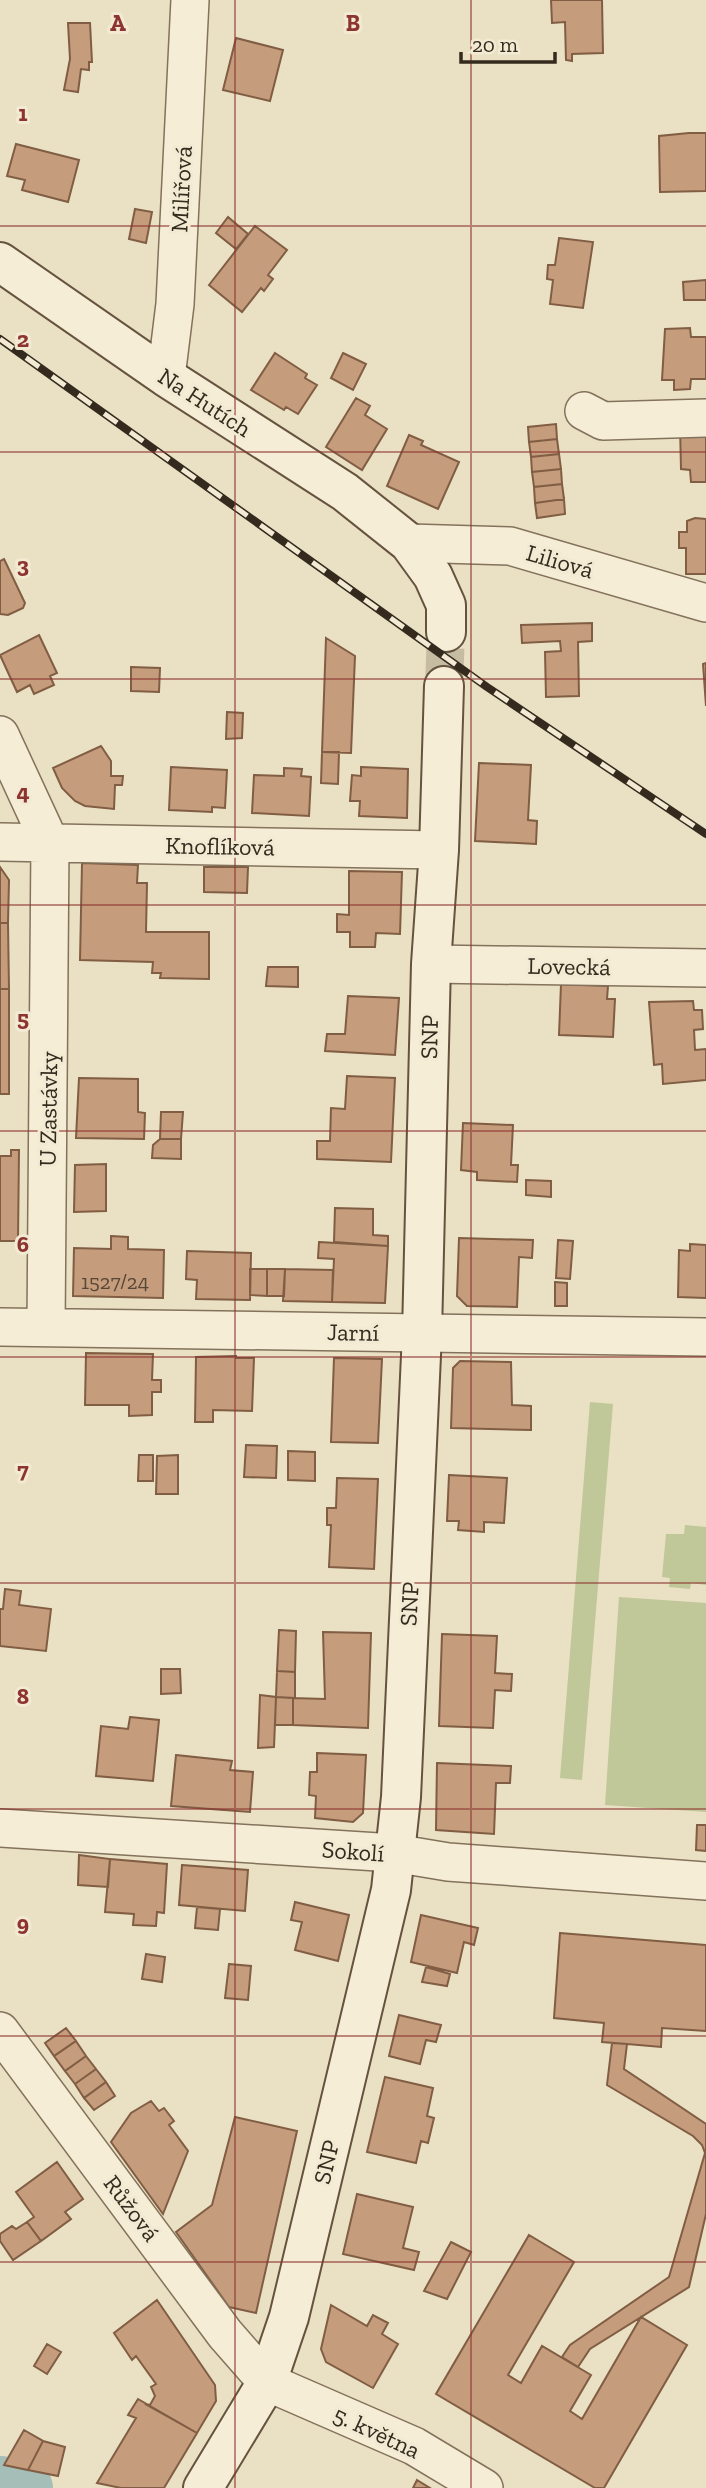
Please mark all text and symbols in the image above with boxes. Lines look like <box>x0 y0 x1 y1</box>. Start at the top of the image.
text: A <box>110 9 126 37</box>
text: B <box>346 9 360 37</box>
scale bar <box>461 21 556 65</box>
text: 20 m <box>472 32 518 57</box>
text: 1 <box>18 99 28 127</box>
street label: Milířová <box>164 144 198 233</box>
text: 2 <box>17 325 29 353</box>
street label: Na Hutích <box>153 361 258 443</box>
street label: Liliová <box>523 538 597 585</box>
text: 3 <box>17 551 29 579</box>
text: 4 <box>16 778 30 806</box>
street label: Knoflíková <box>165 831 275 861</box>
street label: Lovecká <box>527 951 611 981</box>
text: 5 <box>17 1004 29 1032</box>
street label: SNP <box>414 1014 444 1059</box>
street label: U Zastávky <box>32 1050 64 1167</box>
text: 6 <box>17 1230 29 1258</box>
house number: 1527/24 <box>81 1269 149 1294</box>
street label: Jarní <box>327 1317 380 1347</box>
text: 7 <box>17 1456 29 1484</box>
street label: SNP <box>393 1581 425 1627</box>
text: 8 <box>17 1682 29 1710</box>
street label: Sokolí <box>321 1834 386 1868</box>
text: 9 <box>17 1909 29 1937</box>
street label: SNP <box>307 2137 345 2187</box>
street label: Růžová <box>98 2169 166 2247</box>
street label: 5. května <box>329 2399 425 2465</box>

